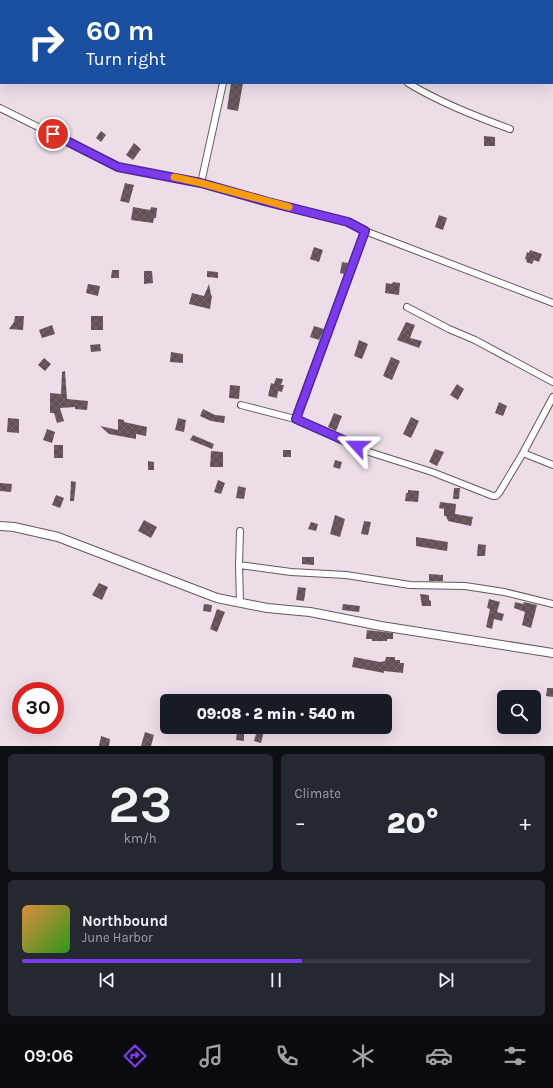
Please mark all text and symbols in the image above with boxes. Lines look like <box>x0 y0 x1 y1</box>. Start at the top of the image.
text: 60 m <box>86 14 154 47</box>
icon: right <box>20 16 72 68</box>
text: Turn right <box>86 48 166 70</box>
pin <box>36 117 70 151</box>
icon: arrive <box>42 123 64 145</box>
position arrow <box>336 425 378 467</box>
speed limit sign: 30 <box>12 682 64 734</box>
map controls <box>497 690 541 734</box>
button: search <box>497 690 541 734</box>
text: 09:08 · 2 min · 540 m <box>197 705 355 723</box>
text: 23 <box>108 774 172 835</box>
text: Climate <box>295 786 341 801</box>
text: 20° <box>387 805 439 841</box>
text: − <box>295 810 306 836</box>
text: + <box>519 810 531 836</box>
text: km/h <box>124 831 157 846</box>
text: Northbound <box>82 912 168 930</box>
text: June Harbor <box>82 930 153 945</box>
icon: previous <box>96 969 118 991</box>
icon: pause <box>265 969 287 991</box>
icon: next <box>435 969 457 991</box>
icon: directions <box>121 1042 149 1070</box>
icon: music <box>197 1042 225 1070</box>
icon: phone <box>273 1042 301 1070</box>
icon: climate <box>349 1042 377 1070</box>
icon: car <box>425 1042 453 1070</box>
icon: filters <box>501 1042 529 1070</box>
text: 09:06 <box>24 1045 73 1067</box>

